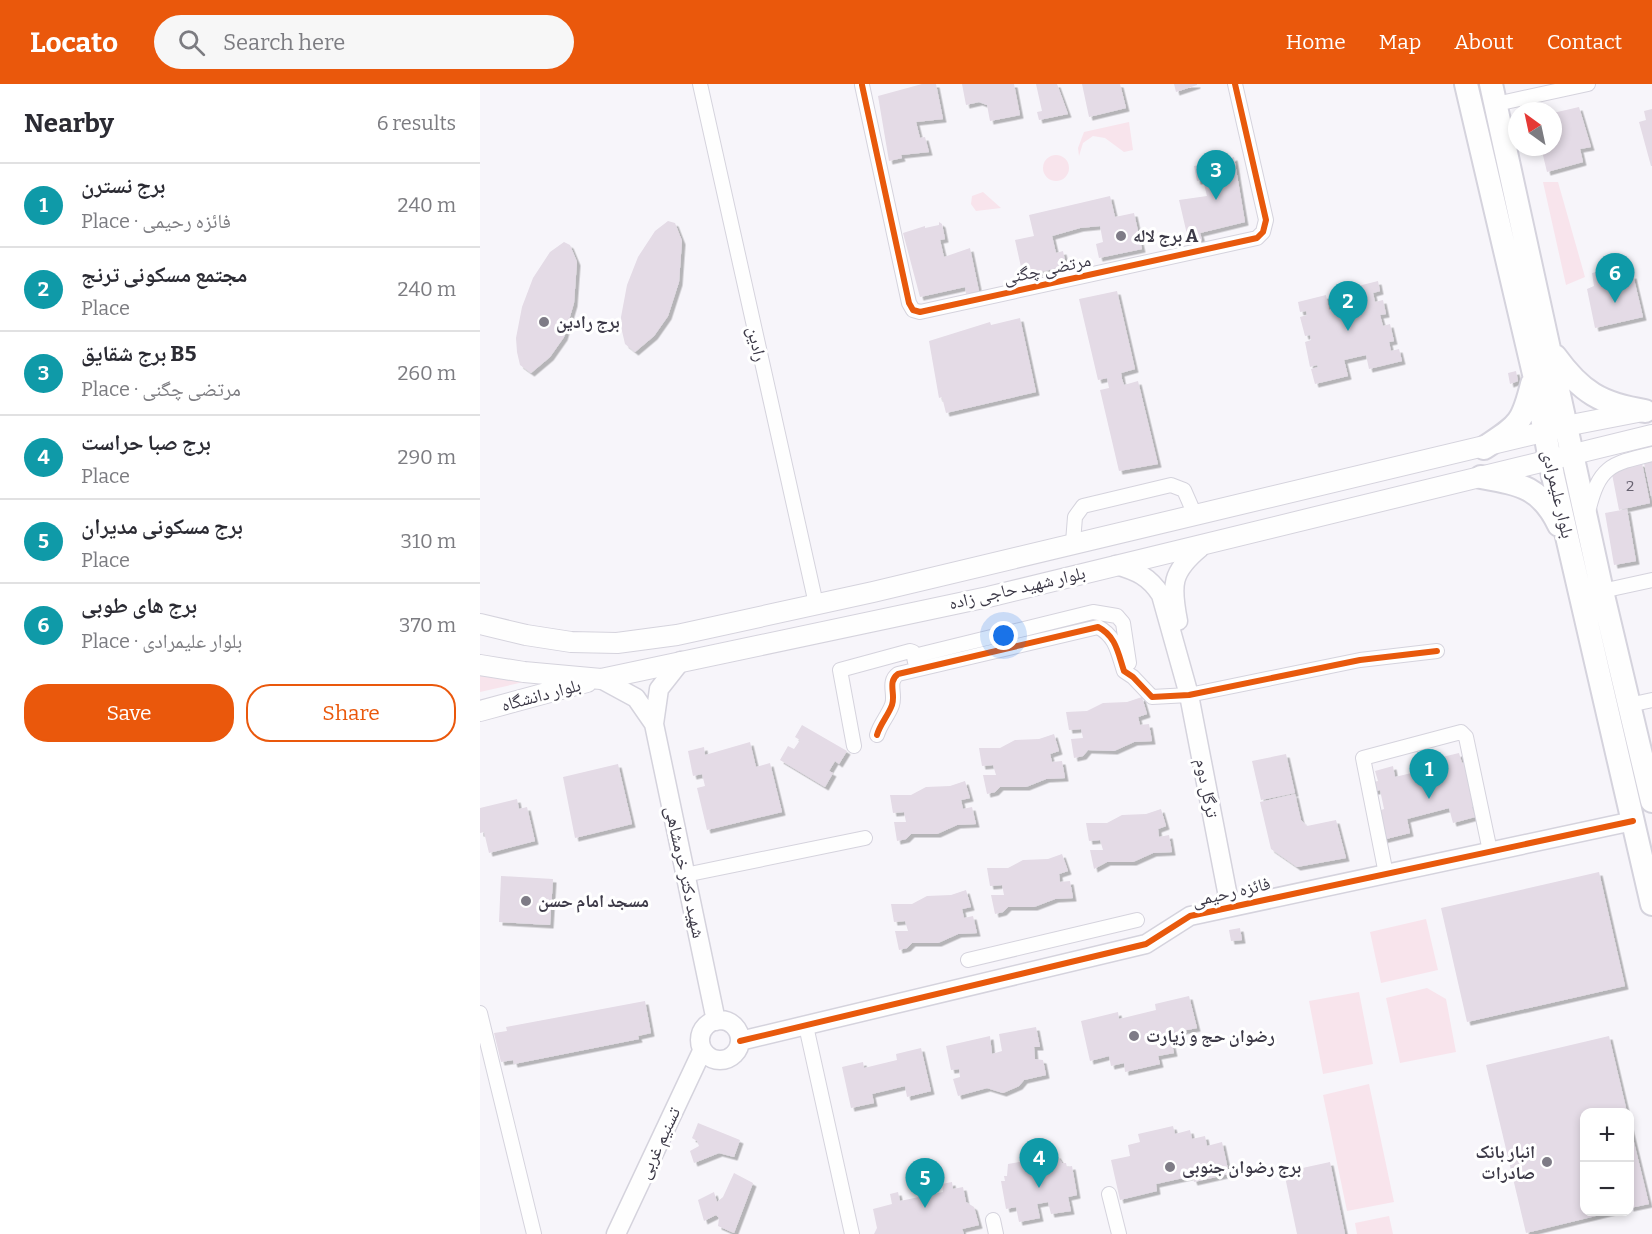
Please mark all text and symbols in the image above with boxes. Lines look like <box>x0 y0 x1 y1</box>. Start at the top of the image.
search box <box>154 15 574 69</box>
text: Locato <box>30 26 118 59</box>
icon: search <box>175 26 208 59</box>
text: Search here <box>223 29 345 56</box>
text: Home <box>1286 29 1346 55</box>
text: Map <box>1379 29 1421 55</box>
text: About <box>1454 29 1514 55</box>
text: Contact <box>1547 29 1622 55</box>
north arrow <box>1508 102 1562 156</box>
text: Nearby <box>24 108 114 139</box>
text: 6 results <box>377 111 456 135</box>
pin: 3 <box>1196 150 1236 200</box>
text: برج نسترن <box>81 172 165 199</box>
text: 1 <box>39 193 48 217</box>
text: 240 m <box>398 193 456 217</box>
text: Place · فائزه رحیمی <box>81 209 231 233</box>
place label: برج لاله A <box>1133 225 1198 247</box>
marker: برج لاله A <box>1114 229 1128 243</box>
street label: مرتضی چگنی <box>1001 249 1093 289</box>
pin: 6 <box>1596 254 1634 303</box>
text: مجتمع مسکونی ترنج <box>81 261 247 288</box>
text: 2 <box>38 277 49 301</box>
text: 240 m <box>398 277 456 301</box>
pin: 2 <box>1328 282 1368 331</box>
text: Place <box>81 296 130 320</box>
place label: برج رادین <box>556 311 620 333</box>
marker: برج رادین <box>537 315 551 329</box>
street label: رادین <box>742 324 772 364</box>
text: برج شقایق B5 <box>81 340 197 367</box>
text: 3 <box>38 361 49 385</box>
text: 260 m <box>397 361 456 385</box>
text: Place · مرتضی چگنی <box>81 377 241 401</box>
text: برج صبا حراست <box>81 429 211 456</box>
text: 4 <box>37 445 50 469</box>
text: 290 m <box>398 445 456 469</box>
street label: بلوار علیمرادی <box>1537 448 1579 540</box>
text: Place <box>81 464 130 488</box>
house number: 2 <box>1626 477 1634 495</box>
text: برج مسکونی مدیران <box>81 513 243 540</box>
text: 5 <box>38 529 49 553</box>
text: 310 m <box>401 529 456 553</box>
text: Place <box>81 548 130 572</box>
street label: بلوار شهید حاجی زاده <box>947 562 1087 614</box>
text: برج های طوبی <box>81 592 197 619</box>
text: 6 <box>38 613 49 637</box>
text: 370 m <box>399 613 456 637</box>
your location <box>989 621 1018 650</box>
text: Place · بلوار علیمرادی <box>81 629 242 653</box>
street label: بلوار دانشگاه <box>499 674 583 716</box>
button: Save <box>24 684 234 742</box>
button: Share <box>246 684 456 742</box>
pin: 1 <box>1410 750 1448 799</box>
street label: ترگل دوم <box>1190 757 1224 820</box>
street label: شهید دکتر خرمشاهی <box>660 804 710 940</box>
street label: فائزه رحیمی <box>1190 872 1272 912</box>
place label: مسجد امام حسن <box>538 890 649 913</box>
marker: مسجد امام حسن <box>519 894 533 908</box>
place label: رضوان حج و زیارت <box>1146 1025 1275 1048</box>
marker: رضوان حج و زیارت <box>1127 1029 1141 1043</box>
street label: تسنیم غربی <box>633 1104 686 1183</box>
map controls <box>1580 1108 1634 1216</box>
button: + <box>1580 1108 1634 1162</box>
pin: 4 <box>1020 1138 1058 1188</box>
place label: انبار بانک صادرات <box>1476 1141 1535 1184</box>
marker: انبار بانک صادرات <box>1540 1155 1554 1169</box>
place label: برج رضوان جنوبی <box>1182 1156 1301 1178</box>
pin: 5 <box>906 1158 944 1208</box>
marker: برج رضوان جنوبی <box>1163 1160 1177 1174</box>
button: − <box>1580 1162 1634 1216</box>

